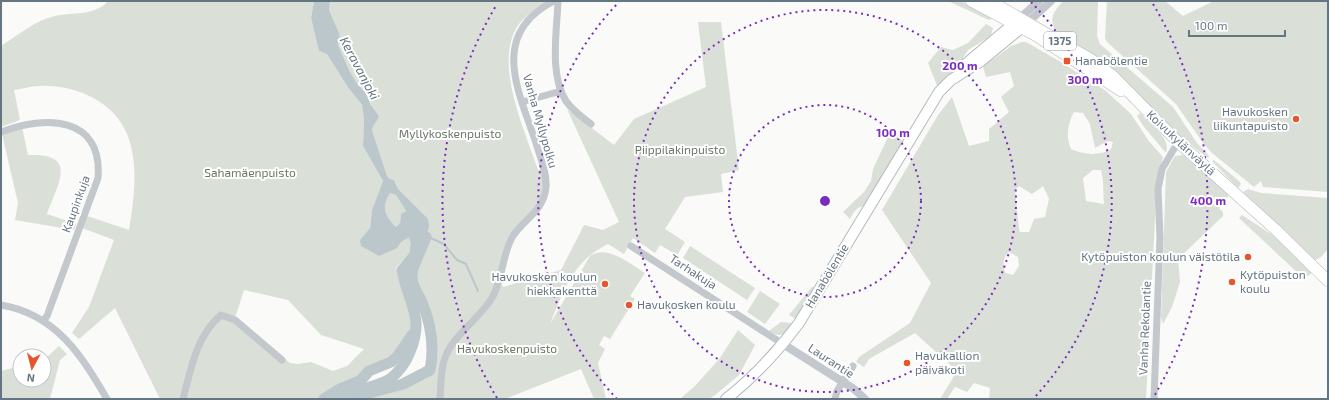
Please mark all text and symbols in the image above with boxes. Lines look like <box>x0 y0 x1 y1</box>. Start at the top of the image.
scale bar <box>1189 12 1285 38</box>
text: 100 m <box>1195 18 1227 32</box>
road number: 1375 <box>1044 32 1076 50</box>
water label: Keravanjoki <box>337 34 383 102</box>
place label: Hanabölentie <box>1075 53 1148 67</box>
marker: Hanabölentie <box>1062 56 1072 66</box>
text: 200 m <box>942 58 978 72</box>
street label: Vanha Myllypolku <box>521 72 561 169</box>
text: 300 m <box>1067 72 1103 86</box>
place label: Havukosken liikuntapuisto <box>1213 104 1288 132</box>
street label: Koivukylänväylä <box>1144 107 1219 178</box>
marker: Havukosken liikuntapuisto <box>1291 114 1301 124</box>
text: 100 m <box>876 125 910 139</box>
park label: Myllykoskenpuisto <box>399 126 501 140</box>
park label: Piippilakinpuisto <box>635 142 725 156</box>
park label: Sahamäenpuisto <box>204 165 296 179</box>
street label: Kaupinkuja <box>58 173 93 235</box>
text: 400 m <box>1190 193 1226 207</box>
centre of rings <box>818 194 832 208</box>
street label: Hanabölentie <box>801 241 851 310</box>
place label: Kytöpuiston koulun väistötila <box>1081 249 1240 263</box>
street label: Tarhakuja <box>667 251 720 292</box>
marker: Kytöpuiston koulun väistötila <box>1243 252 1253 262</box>
place label: Kytöpuiston koulu <box>1240 267 1306 295</box>
place label: Havukosken koulun hiekkakenttä <box>491 269 597 297</box>
marker: Kytöpuiston koulu <box>1227 277 1237 287</box>
marker: Havukosken koulun hiekkakenttä <box>600 279 610 289</box>
street label: Vanha Rekolantie <box>1135 281 1153 375</box>
place label: Havukosken koulu <box>637 297 736 311</box>
marker: Havukosken koulu <box>624 300 634 310</box>
street label: Laurantie <box>806 340 857 380</box>
park label: Havukoskenpuisto <box>457 341 557 355</box>
north arrow <box>12 348 52 388</box>
place label: Havukallion päiväkoti <box>915 348 979 376</box>
marker: Havukallion päiväkoti <box>902 358 912 368</box>
text: N <box>26 371 35 385</box>

